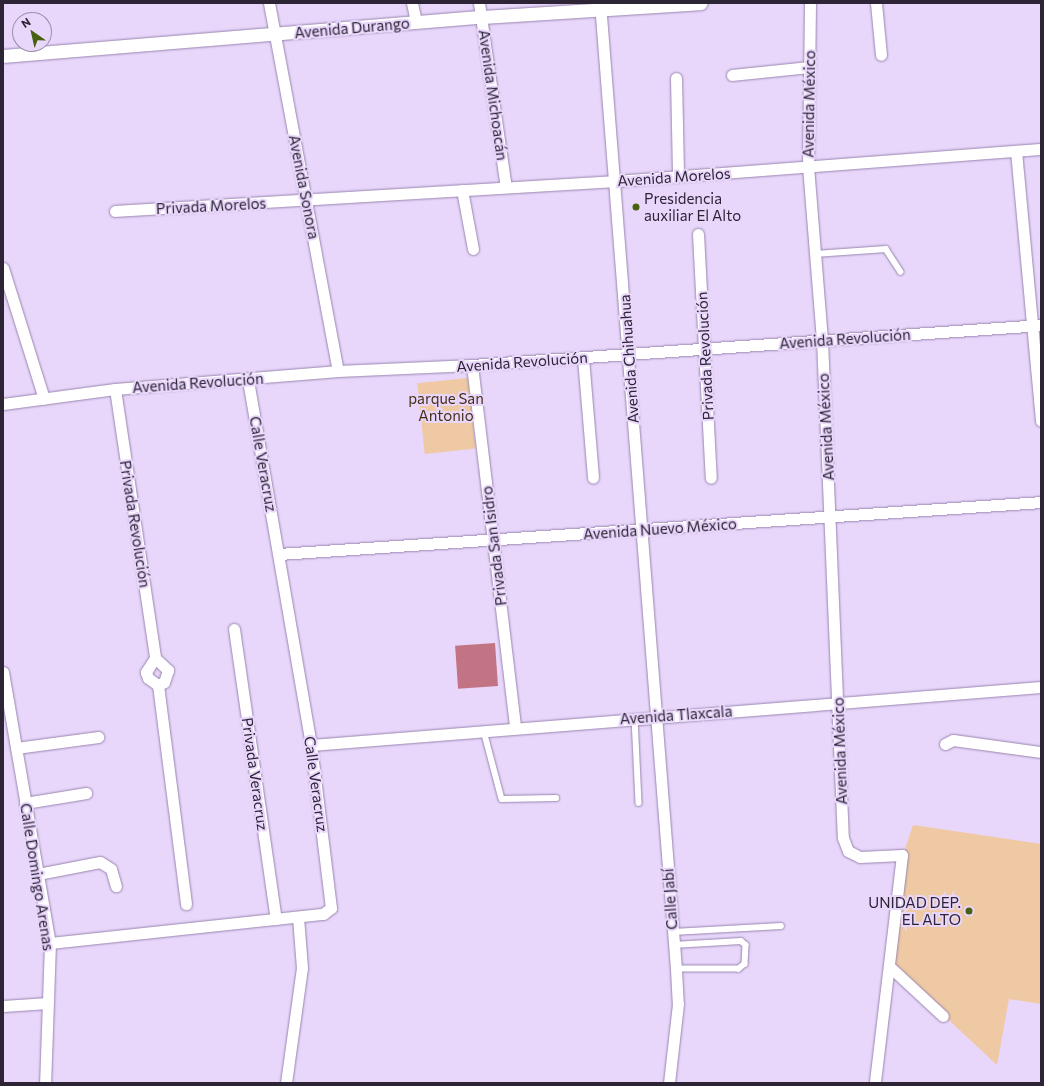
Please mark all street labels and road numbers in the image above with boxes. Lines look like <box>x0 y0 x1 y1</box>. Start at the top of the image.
street label: Avenida Durango <box>294 14 410 42</box>
street label: Avenida Michoacán <box>475 29 511 161</box>
street label: Avenida México <box>799 50 819 158</box>
street label: Avenida Sonora <box>285 133 323 241</box>
street label: Avenida Morelos <box>617 164 731 190</box>
street label: Privada Morelos <box>155 194 267 218</box>
street label: Privada Revolución <box>693 291 717 421</box>
street label: Avenida Chihuahua <box>616 294 642 424</box>
street label: Avenida Revolución <box>779 325 911 353</box>
street label: Avenida Revolución <box>456 348 588 376</box>
street label: Avenida Revolución <box>132 369 264 397</box>
street label: Avenida México <box>814 373 838 481</box>
street label: Calle Veracruz <box>246 415 280 513</box>
street label: Privada Revolución <box>116 459 154 589</box>
street label: Privada San Isidro <box>478 485 510 607</box>
street label: Avenida Nuevo México <box>583 515 737 543</box>
street label: Avenida México <box>829 697 851 805</box>
street label: Avenida Tlaxcala <box>619 702 733 728</box>
street label: Privada Veracruz <box>238 716 272 832</box>
street label: Calle Veracruz <box>300 735 332 833</box>
street label: Calle Domingo Arenas <box>16 802 58 952</box>
street label: Calle Jabí <box>659 868 681 930</box>

